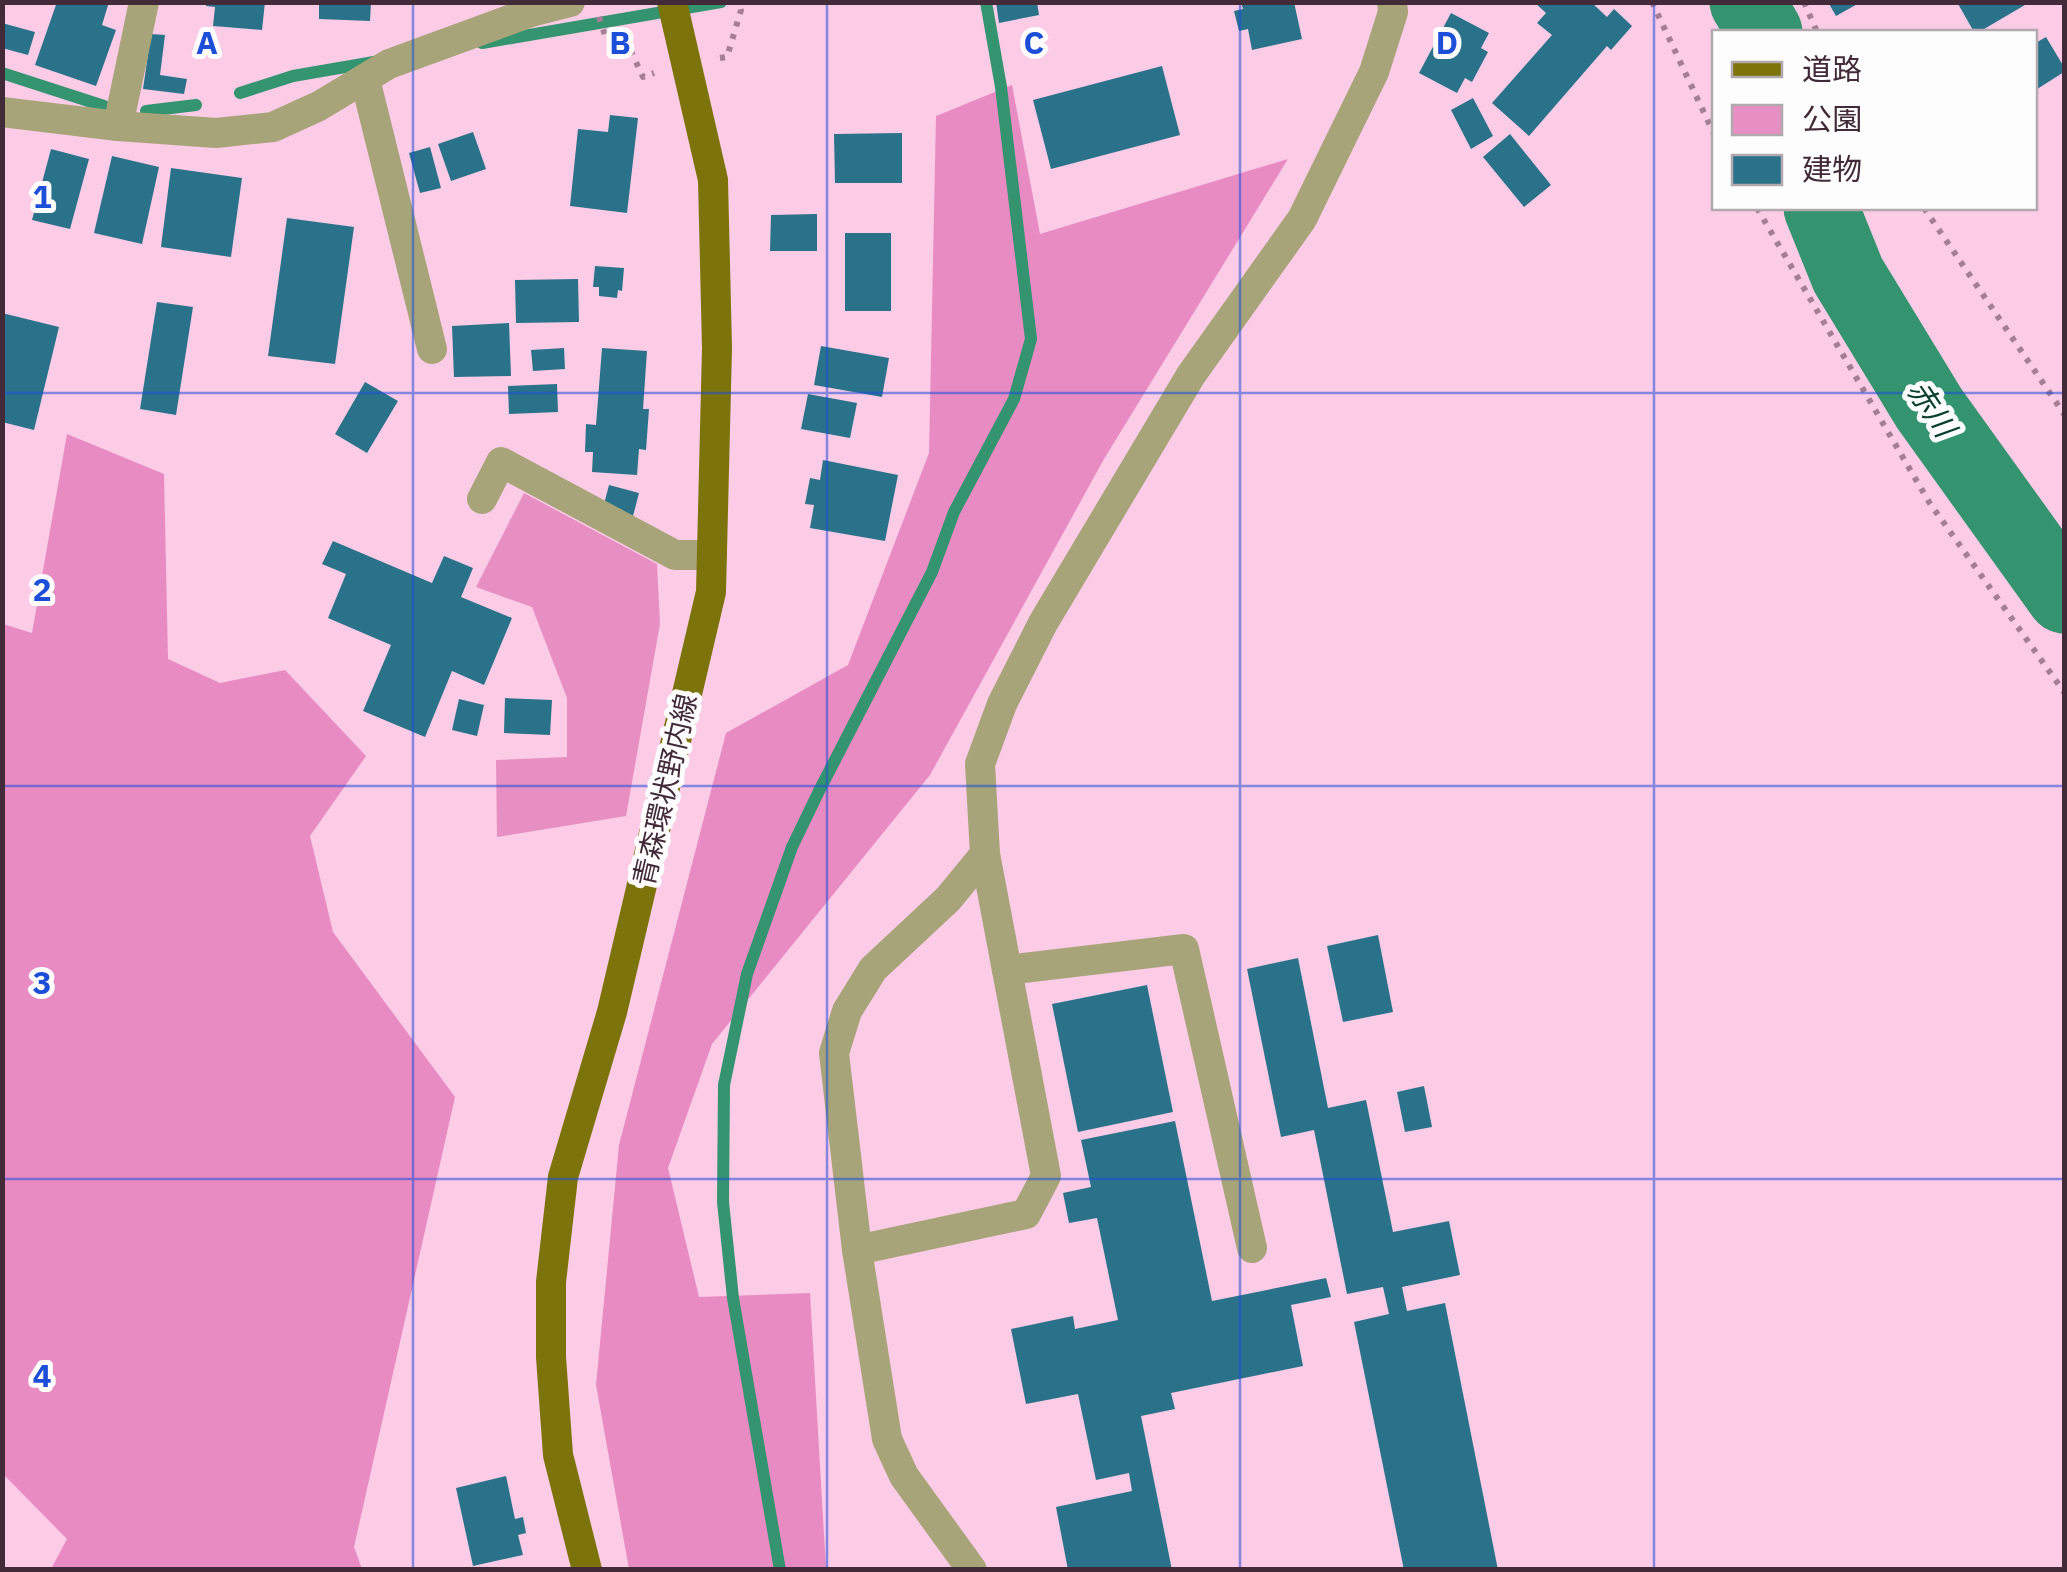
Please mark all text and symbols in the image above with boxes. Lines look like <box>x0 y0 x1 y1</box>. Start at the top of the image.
text: A <box>196 21 218 63</box>
text: B <box>609 21 631 63</box>
text: C <box>1024 21 1044 63</box>
text: D <box>1436 21 1458 63</box>
legend <box>1712 30 2037 210</box>
text: 道路 <box>1802 49 1862 88</box>
text: 公園 <box>1802 99 1862 138</box>
text: 建物 <box>1802 149 1862 188</box>
text: 1 <box>32 175 52 217</box>
water label: 赤川 <box>1899 372 1967 446</box>
text: 2 <box>32 568 52 610</box>
street label: 青森環状野内線 <box>624 690 705 890</box>
text: 3 <box>32 961 52 1003</box>
text: 4 <box>32 1354 52 1396</box>

